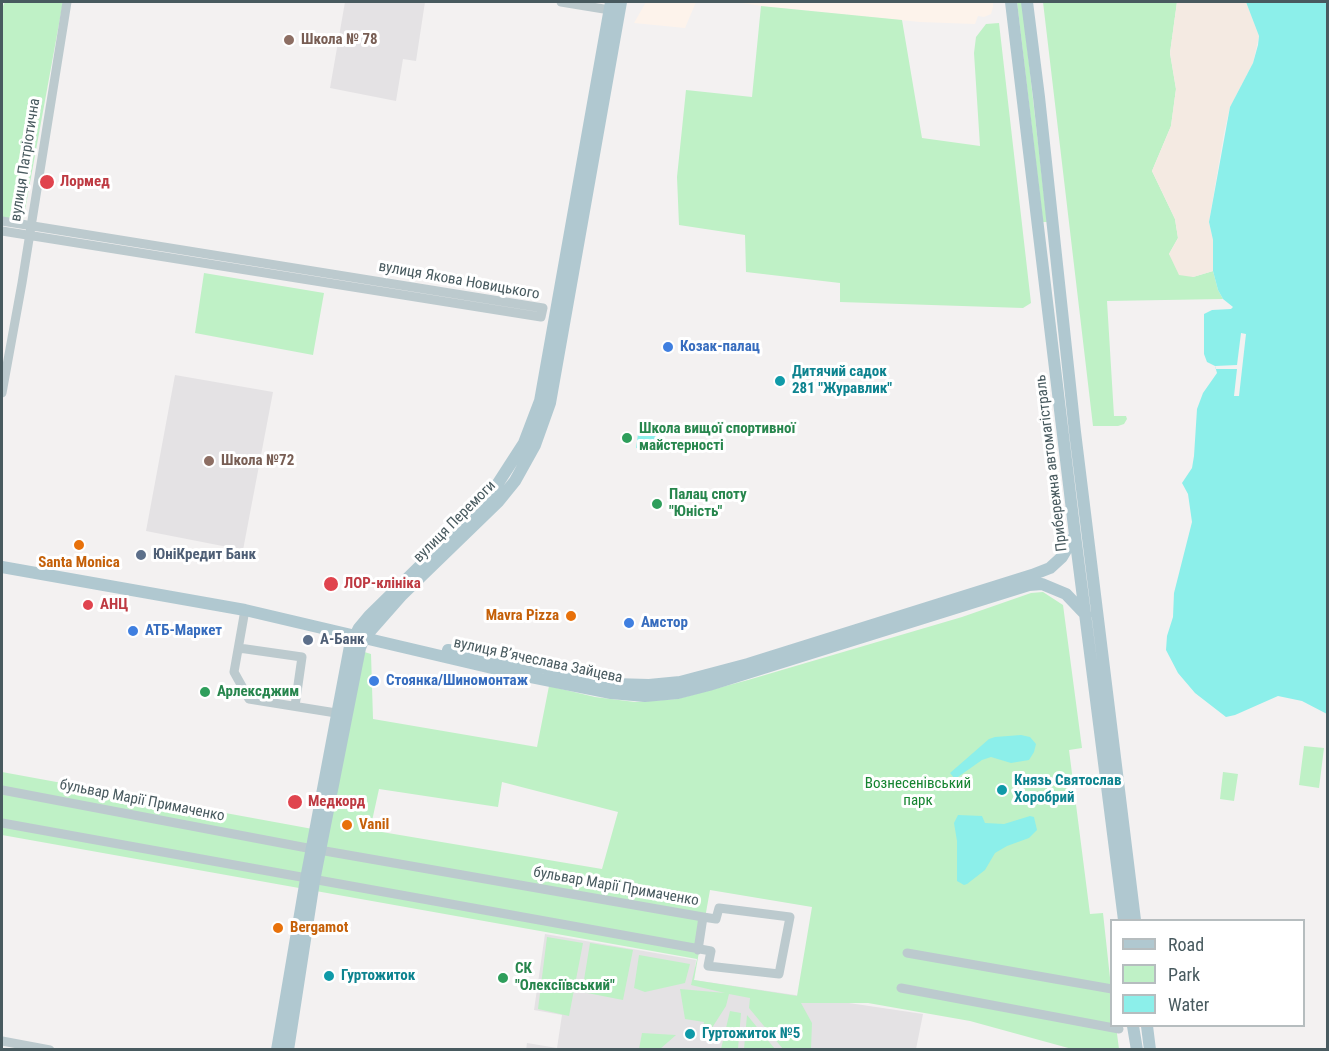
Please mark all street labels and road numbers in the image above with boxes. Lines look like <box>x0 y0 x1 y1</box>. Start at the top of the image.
street label: вулиця Патріотична <box>7 97 45 223</box>
street label: вулиця Якова Новицького <box>377 258 541 304</box>
street label: Прибережна автомагістраль <box>1032 373 1072 553</box>
street label: вулиця Перемоги <box>410 477 500 567</box>
street label: вулиця Вʼячеслава Зайцева <box>452 634 624 688</box>
street label: бульвар Марії Примаченко <box>58 776 226 826</box>
street label: бульвар Марії Примаченко <box>532 864 700 910</box>

